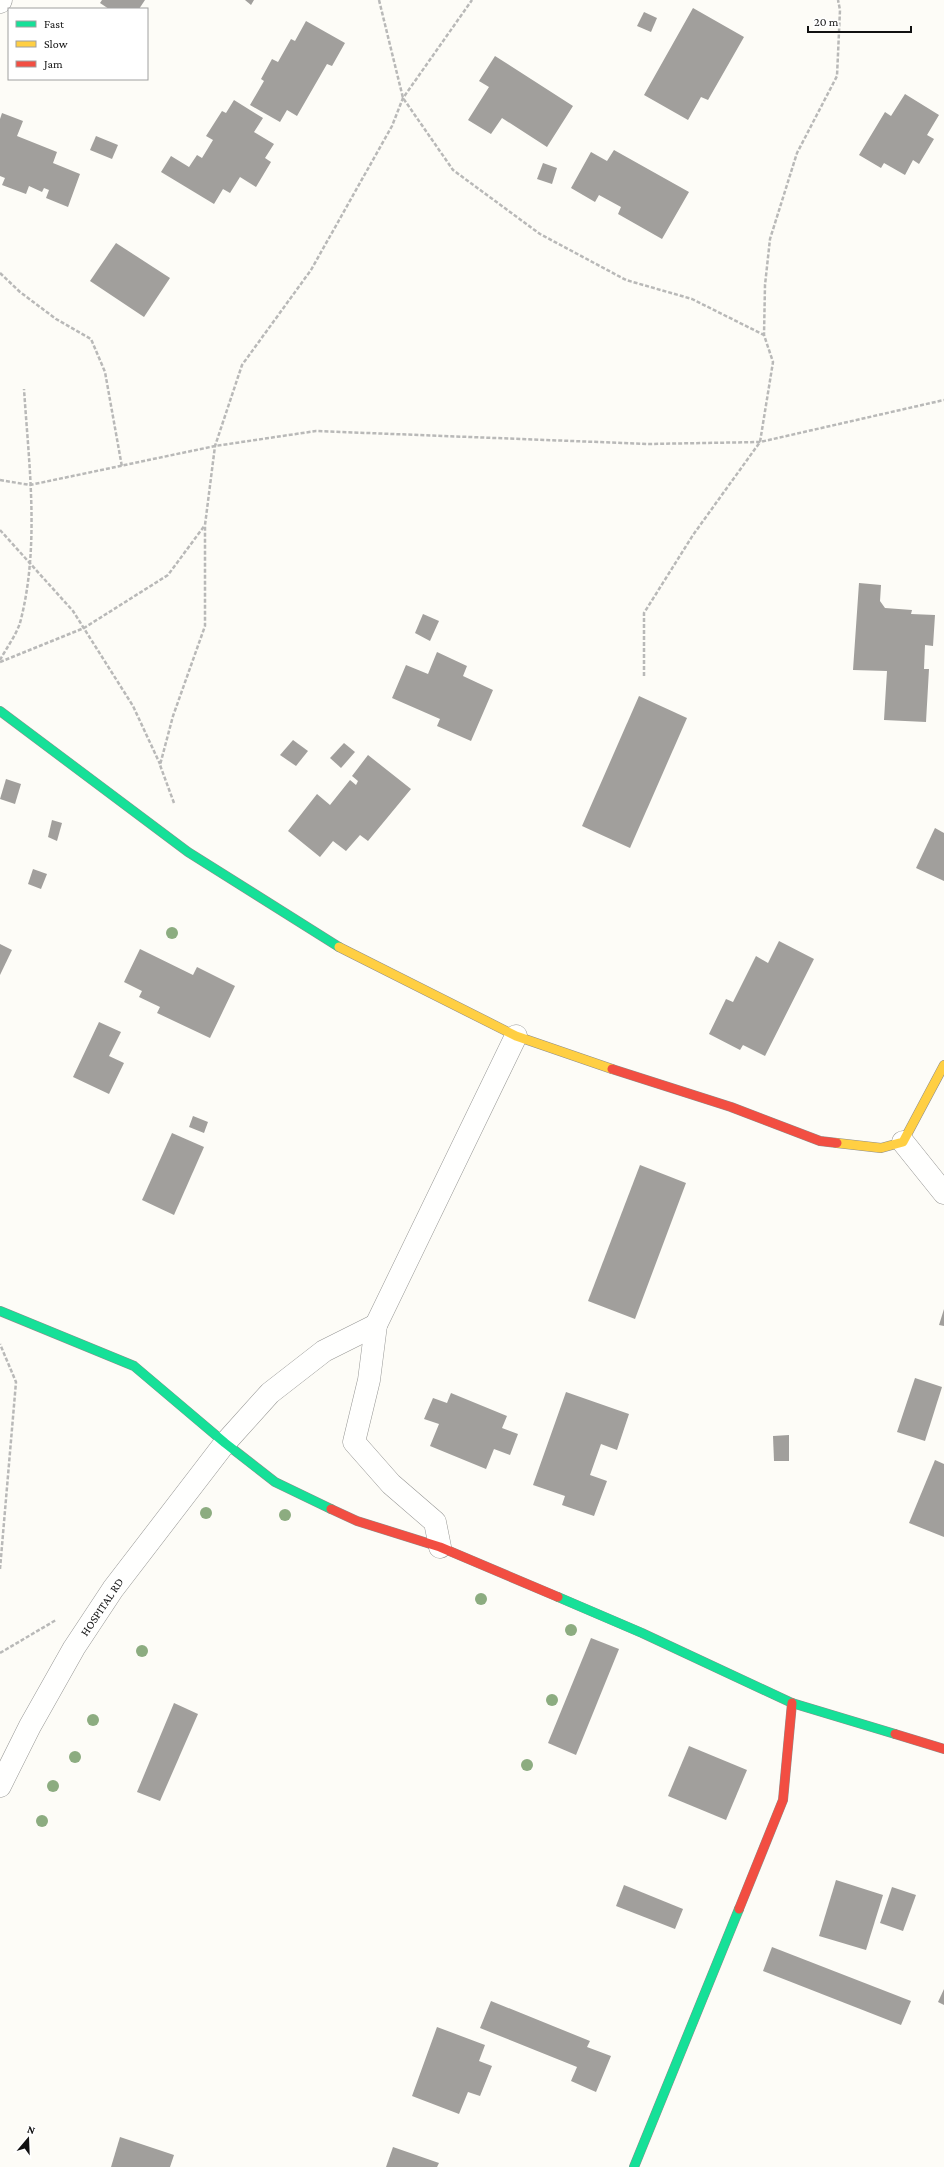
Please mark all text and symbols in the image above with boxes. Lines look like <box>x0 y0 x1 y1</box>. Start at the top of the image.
legend <box>8 8 148 80</box>
scale bar <box>808 8 911 34</box>
text: 20 m <box>814 15 839 29</box>
text: Fast <box>44 17 65 31</box>
text: Slow <box>44 37 68 51</box>
text: Jam <box>43 57 63 71</box>
street label: HOSPITAL RD <box>77 1575 127 1639</box>
north arrow <box>8 2119 48 2159</box>
text: N <box>26 2123 37 2137</box>

